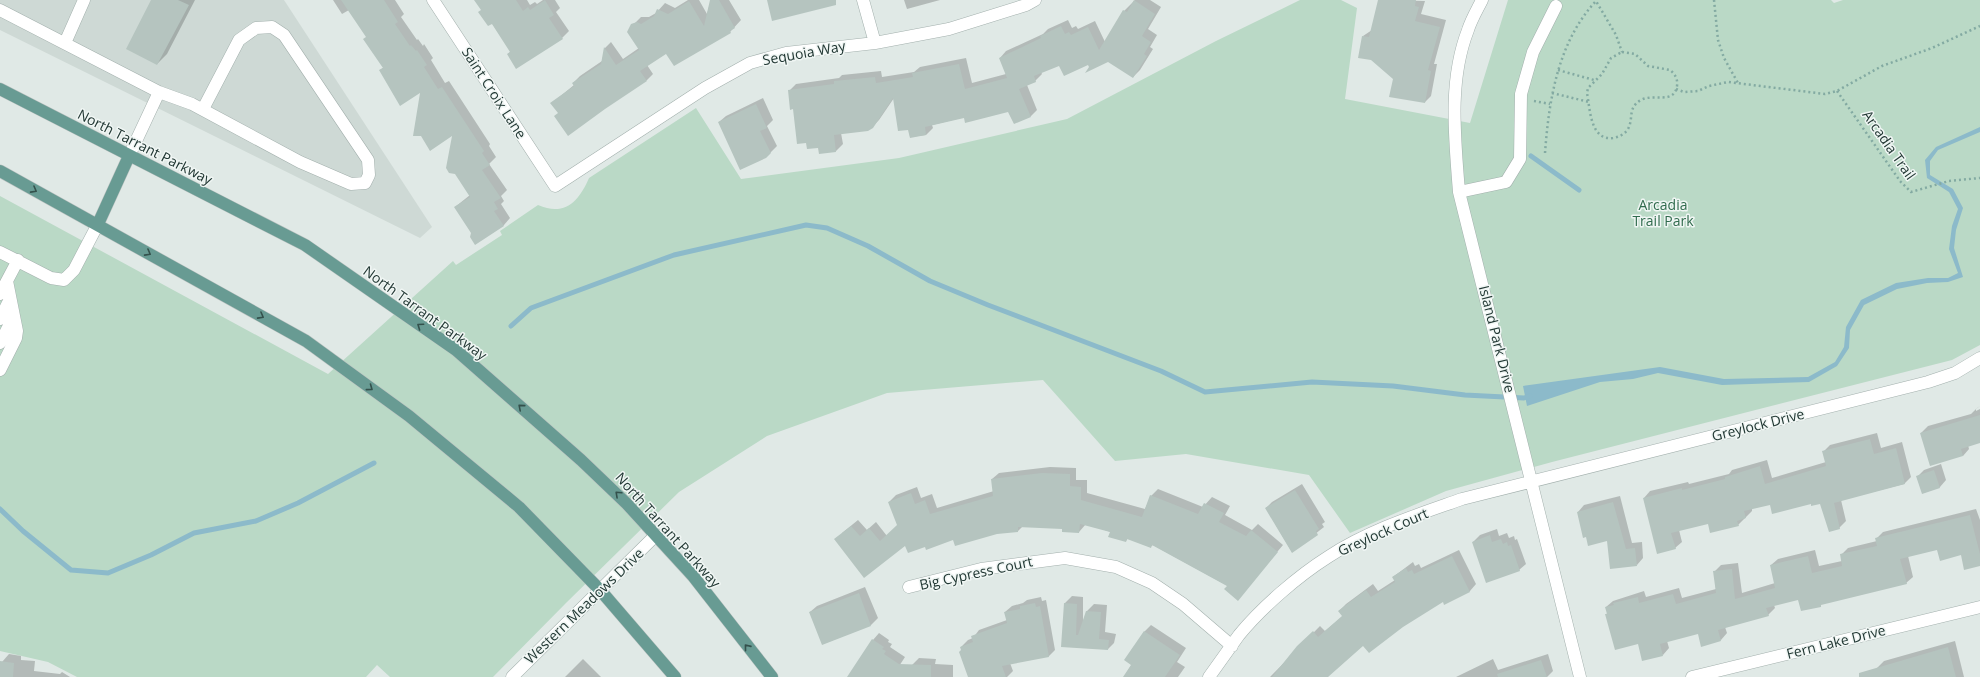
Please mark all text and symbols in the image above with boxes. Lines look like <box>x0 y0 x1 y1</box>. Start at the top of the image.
street label: Sequoia Way <box>761 36 848 69</box>
street label: Saint Croix Lane <box>458 43 531 142</box>
street label: North Tarrant Parkway <box>75 104 217 189</box>
street label: Arcadia Trail <box>1858 106 1920 183</box>
one-way arrow <box>30 185 37 192</box>
park label: Arcadia Trail Park <box>1632 195 1694 230</box>
one-way arrow <box>144 248 151 255</box>
street label: North Tarrant Parkway <box>360 261 492 365</box>
street label: Island Park Drive <box>1475 283 1520 395</box>
one-way arrow <box>257 312 264 319</box>
one-way arrow <box>418 324 425 331</box>
one-way arrow <box>365 383 372 390</box>
street label: Greylock Drive <box>1710 404 1806 445</box>
one-way arrow <box>519 405 526 412</box>
street label: North Tarrant Parkway <box>612 468 726 592</box>
one-way arrow <box>615 492 623 499</box>
street label: Greylock Court <box>1335 503 1431 560</box>
street label: Western Meadows Drive <box>520 544 648 668</box>
street label: Big Cypress Court <box>918 551 1034 594</box>
street label: Fern Lake Drive <box>1784 620 1887 663</box>
one-way arrow <box>745 644 752 651</box>

